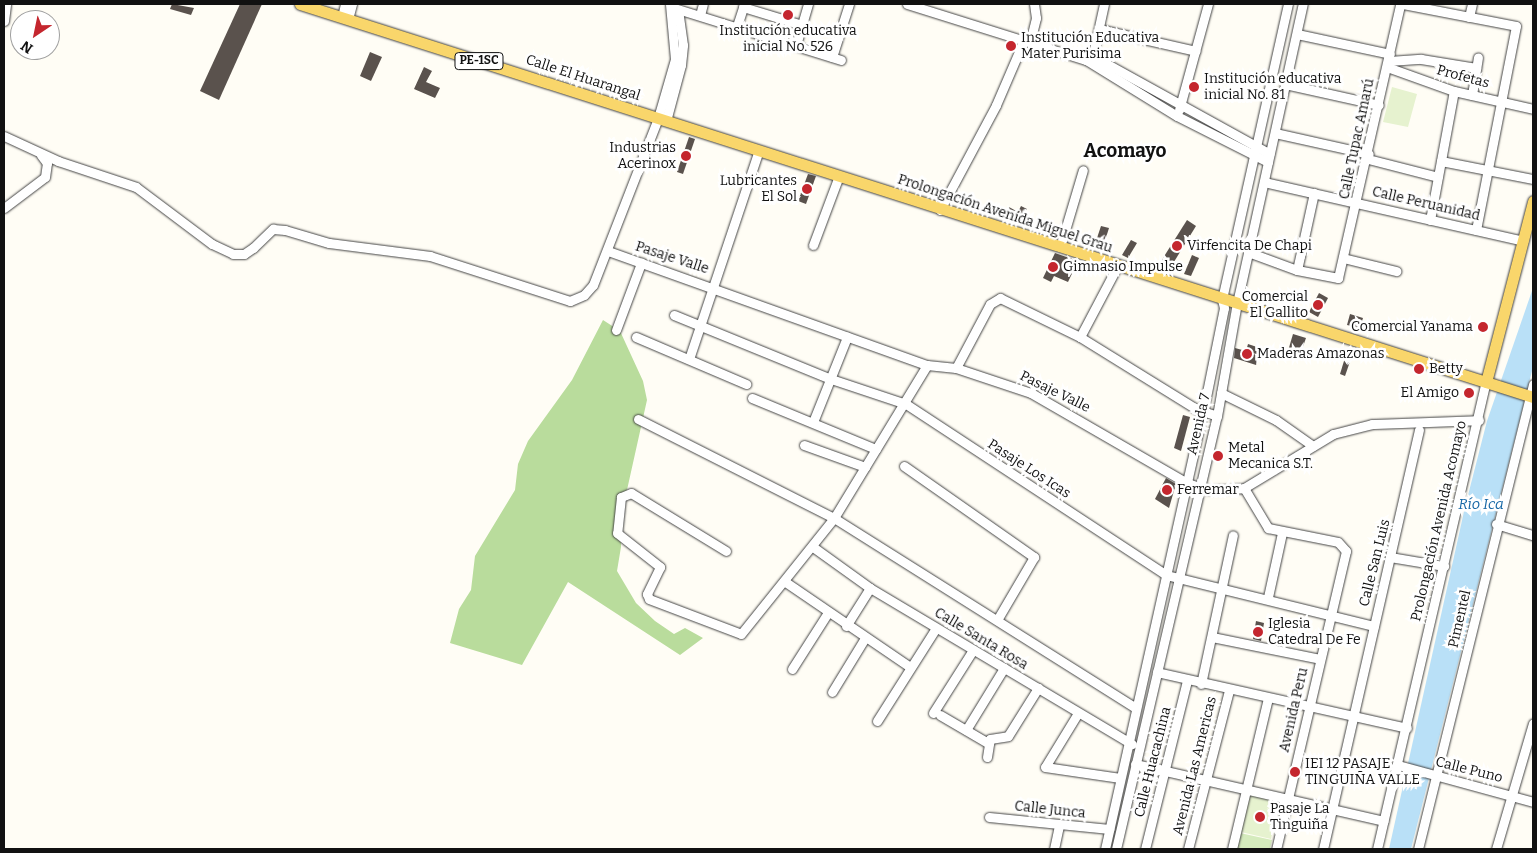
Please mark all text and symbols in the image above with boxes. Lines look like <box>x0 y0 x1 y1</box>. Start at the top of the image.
marker: Institución educativa inicial No. 526 <box>782 9 794 21</box>
north arrow <box>10 10 60 60</box>
place label: Institución educativa inicial No. 526 <box>719 23 857 56</box>
place label: Institución Educativa Mater Purisima <box>1021 30 1159 62</box>
text: N <box>18 37 36 57</box>
marker: Institución Educativa Mater Purisima <box>1005 40 1017 52</box>
road number: PE-1SC <box>454 51 504 70</box>
street label: Calle El Huarangal <box>524 52 642 104</box>
street label: Profetas <box>1435 62 1491 92</box>
place label: Institución educativa inicial No. 81 <box>1204 71 1341 104</box>
street label: Calle Tupac Amarú <box>1336 77 1378 201</box>
marker: Institución educativa inicial No. 81 <box>1188 81 1200 93</box>
place label: Industrias Acerinox <box>609 140 676 172</box>
district label: Acomayo <box>1083 140 1167 162</box>
marker: Industrias Acerinox <box>680 150 692 162</box>
street label: Prolongación Avenida Miguel Grau <box>895 171 1115 257</box>
place label: Lubricantes El Sol <box>720 173 797 206</box>
marker: Lubricantes El Sol <box>801 183 813 195</box>
street label: Calle Peruanidad <box>1370 183 1482 225</box>
street label: Pasaje Valle <box>633 238 711 278</box>
place label: Virfencita De Chapi <box>1187 238 1312 254</box>
marker: Virfencita De Chapi <box>1171 240 1183 252</box>
place label: Gimnasio Impulse <box>1063 259 1183 275</box>
marker: Gimnasio Impulse <box>1047 261 1059 273</box>
place label: Comercial El Gallito <box>1242 289 1308 322</box>
marker: Comercial El Gallito <box>1312 299 1324 311</box>
place label: Comercial Yanama <box>1351 319 1473 335</box>
marker: Comercial Yanama <box>1477 321 1489 333</box>
place label: Maderas Amazonas <box>1257 346 1384 362</box>
marker: Maderas Amazonas <box>1241 348 1253 360</box>
place label: Betty <box>1429 361 1463 377</box>
marker: Betty <box>1413 363 1425 375</box>
street label: Pasaje Valle <box>1017 368 1093 416</box>
place label: El Amigo <box>1401 385 1459 401</box>
marker: El Amigo <box>1463 387 1475 399</box>
street label: Avenida 7 <box>1184 392 1214 456</box>
street label: Prolongación Avenida Acomayo <box>1408 419 1470 623</box>
street label: Pasaje Los Icas <box>984 436 1074 502</box>
place label: Metal Mecanica S.T. <box>1228 440 1313 472</box>
marker: Metal Mecanica S.T. <box>1212 450 1224 462</box>
place label: Ferremar <box>1177 482 1239 498</box>
marker: Ferremar <box>1161 484 1173 496</box>
water label: Río Ica <box>1458 496 1504 514</box>
street label: Calle San Luis <box>1356 518 1394 608</box>
street label: Pimentel <box>1445 588 1475 650</box>
street label: Calle Santa Rosa <box>931 604 1031 674</box>
place label: Iglesia Catedral De Fe <box>1268 616 1361 648</box>
marker: Iglesia Catedral De Fe <box>1252 626 1264 638</box>
street label: Avenida Peru <box>1276 666 1312 754</box>
street label: Avenida Las Americas <box>1170 695 1220 837</box>
street label: Calle Huacachina <box>1131 705 1175 819</box>
street label: Calle Puno <box>1434 754 1504 786</box>
place label: IEI 12 PASAJE TINGUIÑA VALLE <box>1305 756 1420 789</box>
marker: IEI 12 PASAJE TINGUIÑA VALLE <box>1289 766 1301 778</box>
street label: Calle Junca <box>1014 798 1086 822</box>
place label: Pasaje La Tinguiña <box>1270 801 1329 834</box>
marker: Pasaje La Tinguiña <box>1254 811 1266 823</box>

